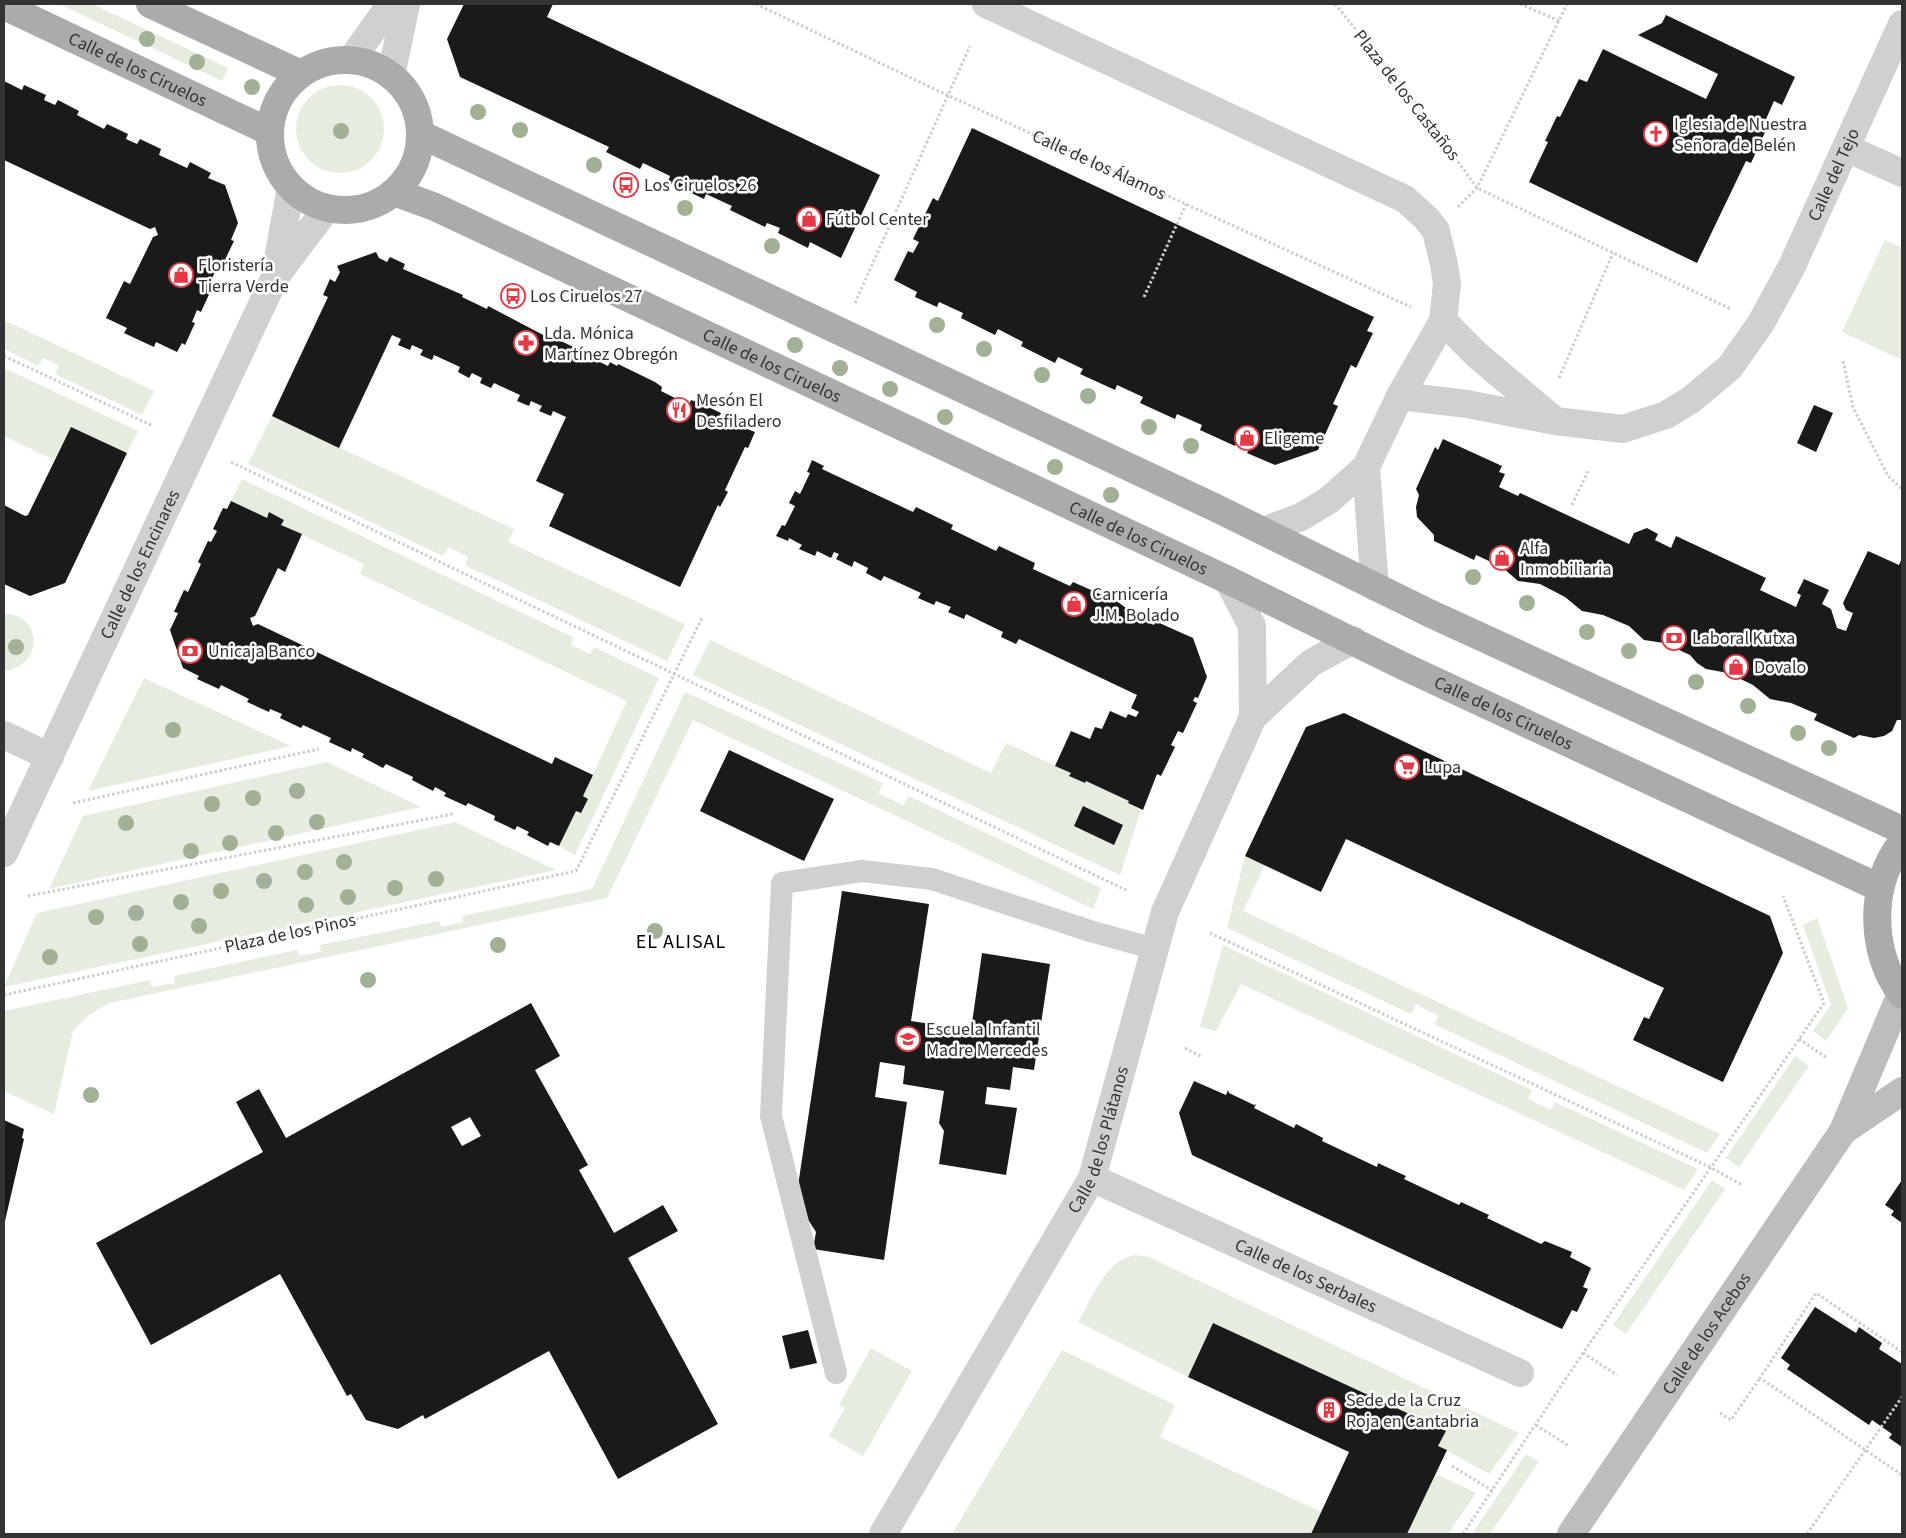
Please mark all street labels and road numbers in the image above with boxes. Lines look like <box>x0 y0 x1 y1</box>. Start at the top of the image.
street label: Plaza de los Castaños <box>1347 25 1466 166</box>
street label: Calle de los Ciruelos <box>64 26 211 113</box>
street label: Calle de los Álamos <box>1028 124 1170 206</box>
street label: Calle del Tejo <box>1802 124 1866 226</box>
street label: Calle de los Ciruelos <box>698 323 845 409</box>
street label: Calle de los Encinares <box>94 486 186 643</box>
street label: Calle de los Ciruelos <box>1065 495 1212 582</box>
street label: Calle de los Ciruelos <box>1430 670 1577 756</box>
street label: Plaza de los Pinos <box>222 907 358 960</box>
street label: Calle de los Plátanos <box>1062 1063 1135 1218</box>
street label: Calle de los Serbales <box>1230 1233 1381 1319</box>
street label: Calle de los Acebos <box>1656 1267 1757 1400</box>

